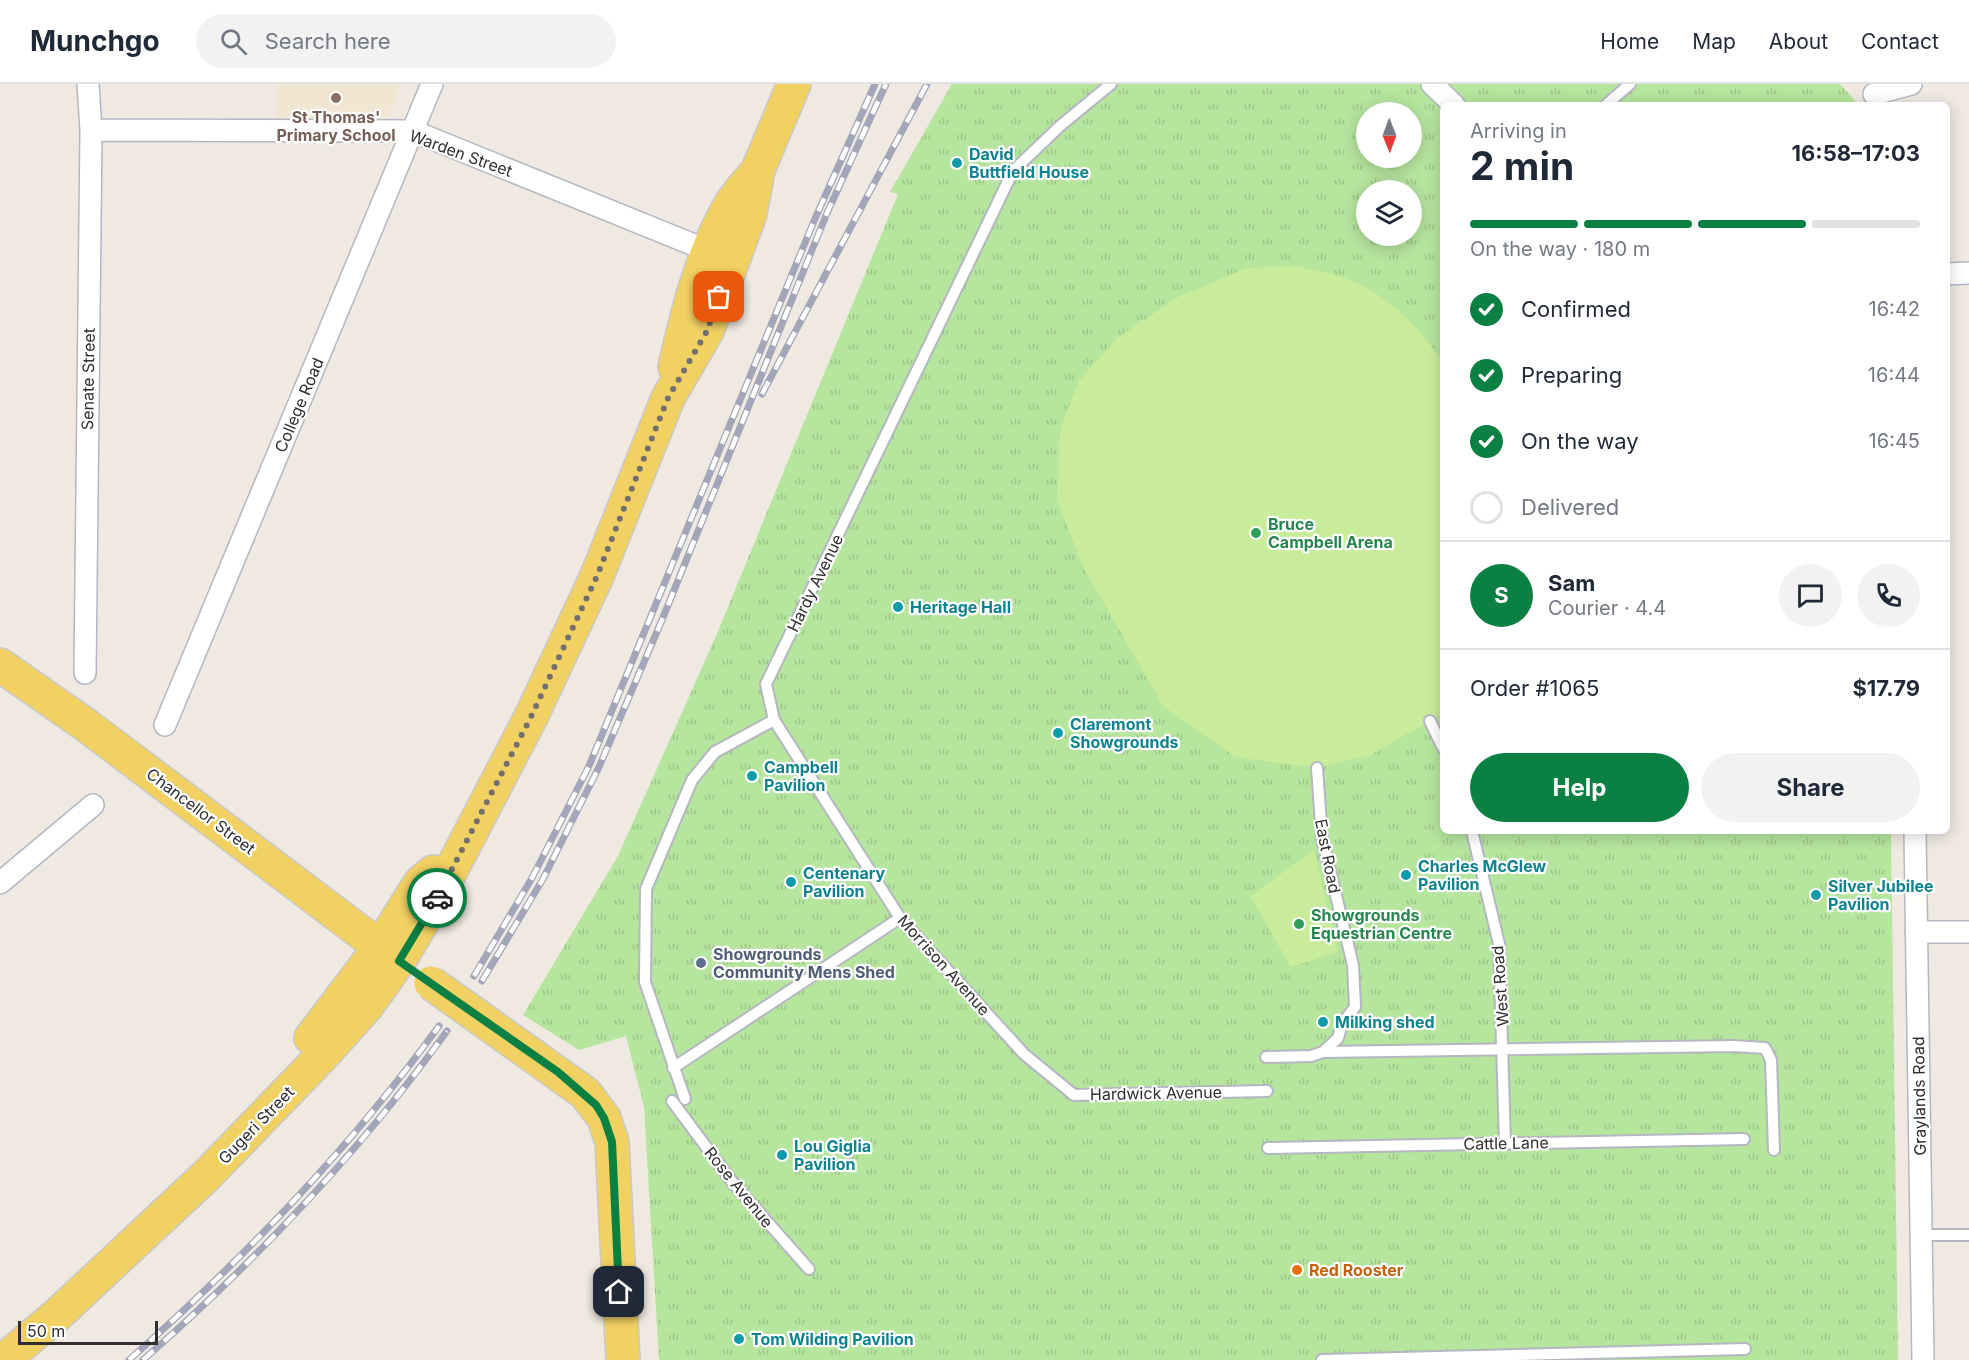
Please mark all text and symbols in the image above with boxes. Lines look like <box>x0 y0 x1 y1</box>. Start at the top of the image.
search box <box>196 14 616 68</box>
text: Munchgo <box>30 24 160 58</box>
icon: search <box>217 25 250 58</box>
text: Search here <box>265 28 391 54</box>
text: Home <box>1600 29 1659 54</box>
text: Map <box>1692 29 1736 54</box>
text: About <box>1769 29 1828 54</box>
text: Contact <box>1861 29 1939 54</box>
marker: St Thomas' Primary School <box>329 91 343 105</box>
north arrow <box>1356 102 1422 168</box>
map controls <box>1356 102 1422 246</box>
place label: St Thomas' Primary School <box>276 107 396 145</box>
text: Arriving in <box>1470 119 1567 143</box>
street label: Warden Street <box>407 125 515 181</box>
text: 16:58–17:03 <box>1792 140 1920 166</box>
text: 2 min <box>1470 142 1574 189</box>
place label: David Buttfield House <box>969 144 1089 182</box>
marker: David Buttfield House <box>950 156 964 170</box>
button: layers <box>1356 180 1422 246</box>
text: On the way · 180 m <box>1470 237 1650 261</box>
pin <box>693 271 744 322</box>
icon: bag <box>702 280 735 313</box>
icon: check <box>1470 293 1503 326</box>
text: Confirmed <box>1521 296 1631 322</box>
text: 16:42 <box>1869 297 1920 321</box>
street label: Senate Street <box>77 328 99 430</box>
street label: College Road <box>270 355 328 455</box>
icon: check <box>1470 359 1503 392</box>
text: Preparing <box>1521 362 1622 388</box>
text: 16:44 <box>1868 363 1920 387</box>
icon: check <box>1470 425 1503 458</box>
text: On the way <box>1521 428 1639 454</box>
text: 16:45 <box>1869 429 1920 453</box>
text: Delivered <box>1521 494 1619 520</box>
place label: Bruce Campbell Arena <box>1268 514 1393 552</box>
marker: Bruce Campbell Arena <box>1249 526 1263 540</box>
street label: Hardy Avenue <box>783 531 847 635</box>
button: chat <box>1779 564 1842 627</box>
button: phone <box>1857 564 1920 627</box>
text: Sam <box>1548 570 1595 596</box>
text: S <box>1494 582 1509 608</box>
text: Courier · 4.4 <box>1548 596 1666 620</box>
place label: Heritage Hall <box>910 597 1011 617</box>
marker: Heritage Hall <box>891 600 905 614</box>
text: Order #1065 <box>1470 675 1599 701</box>
text: $17.79 <box>1852 675 1920 701</box>
place label: Claremont Showgrounds <box>1070 714 1178 752</box>
marker: Claremont Showgrounds <box>1051 726 1065 740</box>
button: Help <box>1470 753 1689 822</box>
button: Share <box>1701 753 1920 822</box>
place label: Campbell Pavilion <box>764 757 838 795</box>
street label: Chancellor Street <box>143 764 259 858</box>
marker: Campbell Pavilion <box>745 769 759 783</box>
street label: East Road <box>1311 817 1345 895</box>
place label: Charles McGlew Pavilion <box>1418 856 1546 894</box>
place label: Centenary Pavilion <box>803 863 886 901</box>
courier <box>407 868 467 928</box>
marker: Charles McGlew Pavilion <box>1399 868 1413 882</box>
marker: Centenary Pavilion <box>784 875 798 889</box>
place label: Silver Jubilee Pavilion <box>1828 876 1934 914</box>
icon: car <box>421 882 454 915</box>
marker: Silver Jubilee Pavilion <box>1809 888 1823 902</box>
place label: Showgrounds Equestrian Centre <box>1311 905 1452 943</box>
street label: Morrison Avenue <box>894 910 994 1020</box>
marker: Showgrounds Equestrian Centre <box>1292 917 1306 931</box>
place label: Showgrounds Community Mens Shed <box>713 944 895 982</box>
street label: West Road <box>1487 945 1513 1027</box>
marker: Showgrounds Community Mens Shed <box>694 956 708 970</box>
place label: Milking shed <box>1335 1012 1435 1032</box>
marker: Milking shed <box>1316 1015 1330 1029</box>
street label: Graylands Road <box>1908 1036 1930 1156</box>
street label: Gugeri Street <box>214 1082 298 1168</box>
street label: Hardwick Avenue <box>1090 1082 1222 1104</box>
street label: Cattle Lane <box>1463 1132 1549 1154</box>
place label: Lou Giglia Pavilion <box>794 1136 871 1174</box>
street label: Rose Avenue <box>700 1143 778 1231</box>
marker: Lou Giglia Pavilion <box>775 1148 789 1162</box>
place label: Red Rooster <box>1309 1260 1404 1280</box>
marker: Red Rooster <box>1290 1263 1304 1277</box>
pin <box>593 1266 644 1317</box>
icon: home <box>602 1275 635 1308</box>
scale bar <box>18 1318 158 1346</box>
text: 50 m <box>27 1321 65 1341</box>
place label: Tom Wilding Pavilion <box>751 1329 914 1349</box>
marker: Tom Wilding Pavilion <box>732 1332 746 1346</box>

